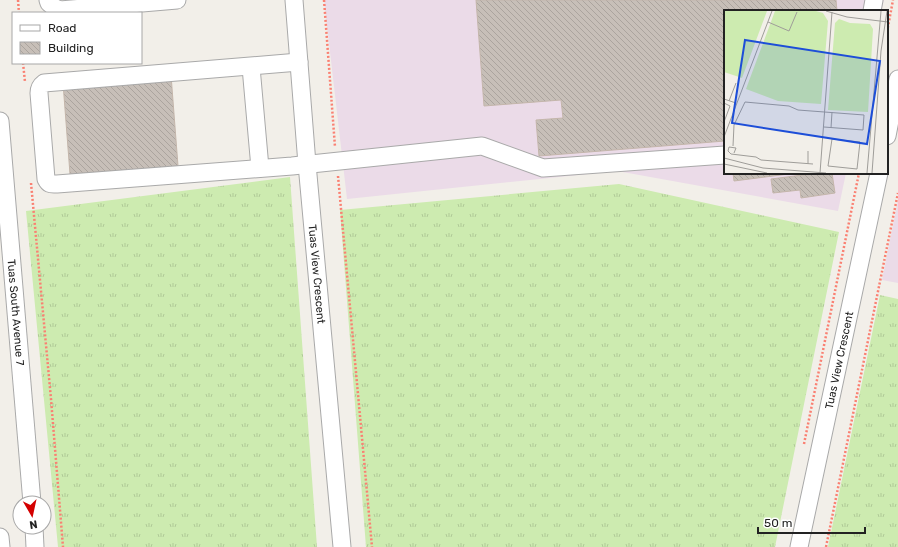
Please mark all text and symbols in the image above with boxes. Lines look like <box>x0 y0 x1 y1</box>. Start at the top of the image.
inset map <box>724 10 888 174</box>
legend <box>12 12 142 64</box>
text: Road <box>48 21 76 35</box>
text: Building <box>48 41 94 55</box>
street label: Tuas View Crescent <box>306 224 328 325</box>
street label: Tuas South Avenue 7 <box>5 259 27 366</box>
street label: Tuas View Crescent <box>822 309 856 410</box>
north arrow <box>12 495 52 535</box>
scale bar <box>758 509 865 535</box>
text: 50 m <box>764 516 792 530</box>
text: N <box>28 517 38 531</box>

